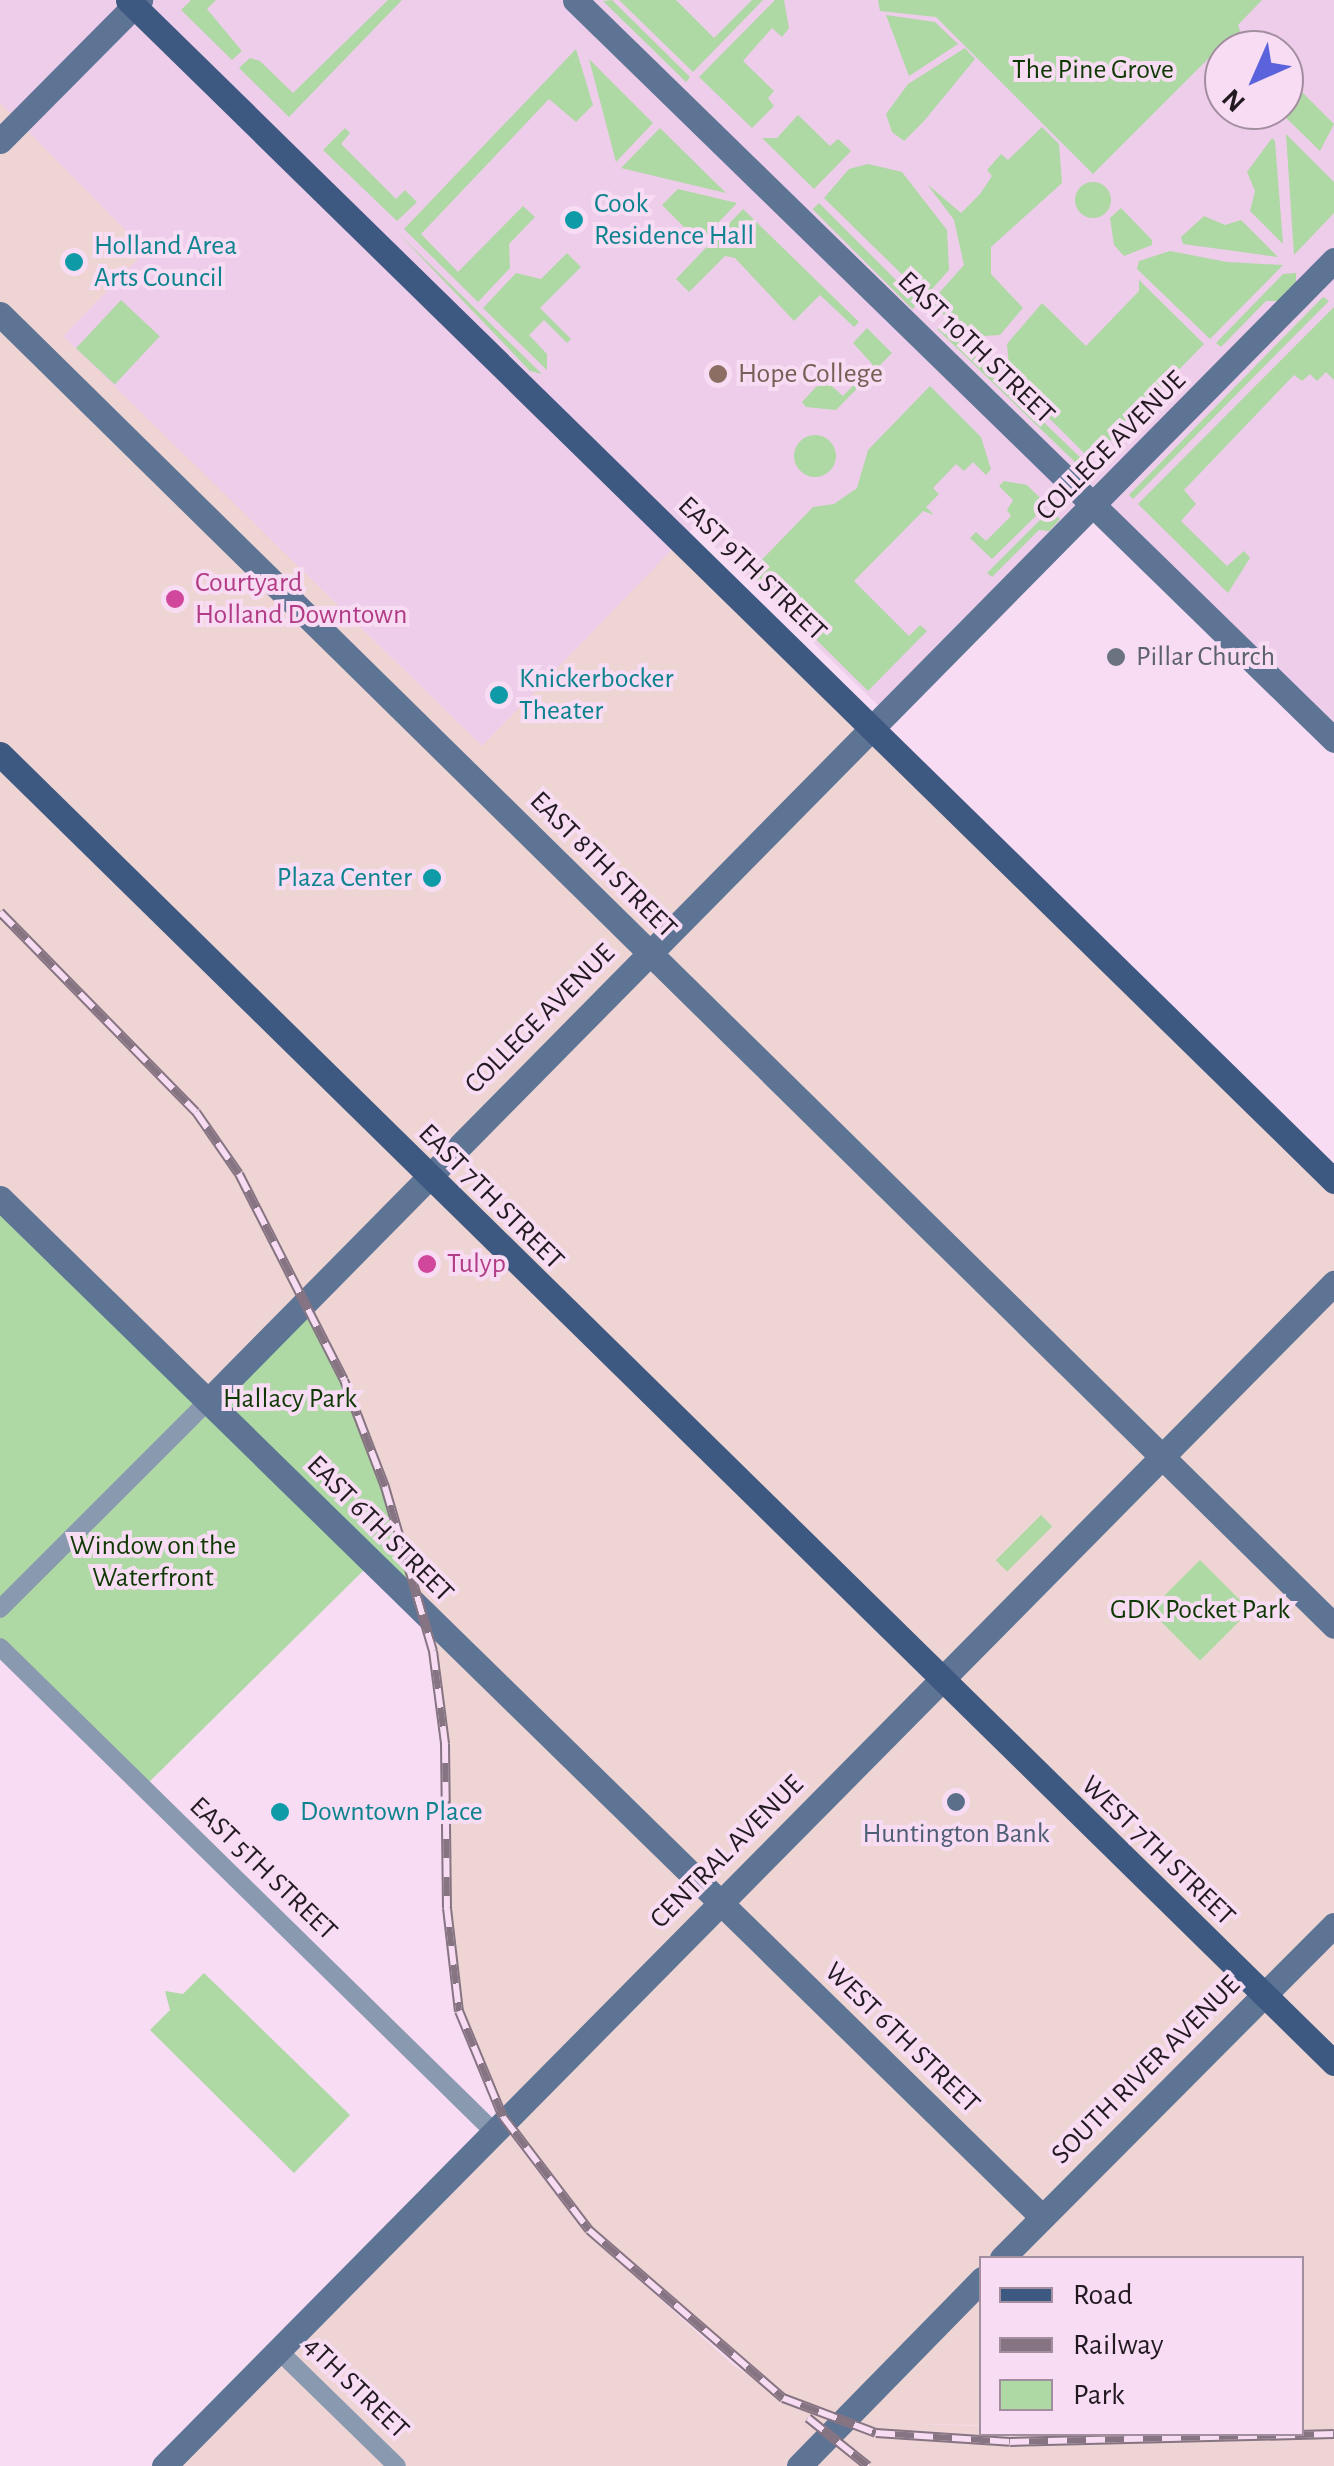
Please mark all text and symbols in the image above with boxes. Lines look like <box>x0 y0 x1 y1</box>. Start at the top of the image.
north arrow <box>1204 30 1304 130</box>
park label: The Pine Grove <box>1012 53 1174 87</box>
text: N <box>1217 83 1251 117</box>
place label: Cook Residence Hall <box>594 187 754 253</box>
marker: Cook Residence Hall <box>563 209 585 231</box>
place label: Holland Area Arts Council <box>94 229 237 295</box>
marker: Holland Area Arts Council <box>63 251 85 273</box>
street label: EAST 10TH STREET <box>890 265 1062 431</box>
place label: Hope College <box>738 357 883 391</box>
marker: Hope College <box>707 363 729 385</box>
street label: COLLEGE AVENUE <box>1029 364 1193 528</box>
street label: EAST 9TH STREET <box>670 489 834 649</box>
place label: Courtyard Holland Downtown <box>195 566 407 632</box>
marker: Courtyard Holland Downtown <box>164 588 186 610</box>
place label: Pillar Church <box>1136 640 1275 674</box>
marker: Pillar Church <box>1105 646 1127 668</box>
place label: Knickerbocker Theater <box>519 662 674 728</box>
marker: Knickerbocker Theater <box>488 684 510 706</box>
street label: EAST 8TH STREET <box>522 784 684 946</box>
place label: Plaza Center <box>277 861 412 895</box>
marker: Plaza Center <box>421 867 443 889</box>
street label: COLLEGE AVENUE <box>458 937 622 1101</box>
street label: EAST 7TH STREET <box>411 1117 571 1277</box>
place label: Tulyp <box>447 1247 506 1281</box>
marker: Tulyp <box>416 1253 438 1275</box>
park label: Hallacy Park <box>223 1382 357 1416</box>
street label: EAST 6TH STREET <box>299 1448 461 1610</box>
park label: Window on the Waterfront <box>70 1529 236 1595</box>
park label: GDK Pocket Park <box>1110 1593 1290 1627</box>
street label: CENTRAL AVENUE <box>643 1768 811 1936</box>
street label: WEST 7TH STREET <box>1074 1769 1242 1933</box>
street label: EAST 5TH STREET <box>182 1790 344 1948</box>
marker: Huntington Bank <box>945 1791 967 1813</box>
place label: Downtown Place <box>300 1795 483 1829</box>
marker: Downtown Place <box>269 1801 291 1823</box>
place label: Huntington Bank <box>862 1817 1050 1851</box>
street label: WEST 6TH STREET <box>817 1955 987 2121</box>
street label: SOUTH RIVER AVENUE <box>1045 1969 1247 2171</box>
legend <box>979 2256 1304 2436</box>
text: Road <box>1073 2280 1133 2310</box>
street label: 4TH STREET <box>296 2329 416 2447</box>
text: Railway <box>1073 2330 1164 2360</box>
text: Park <box>1073 2380 1125 2410</box>

